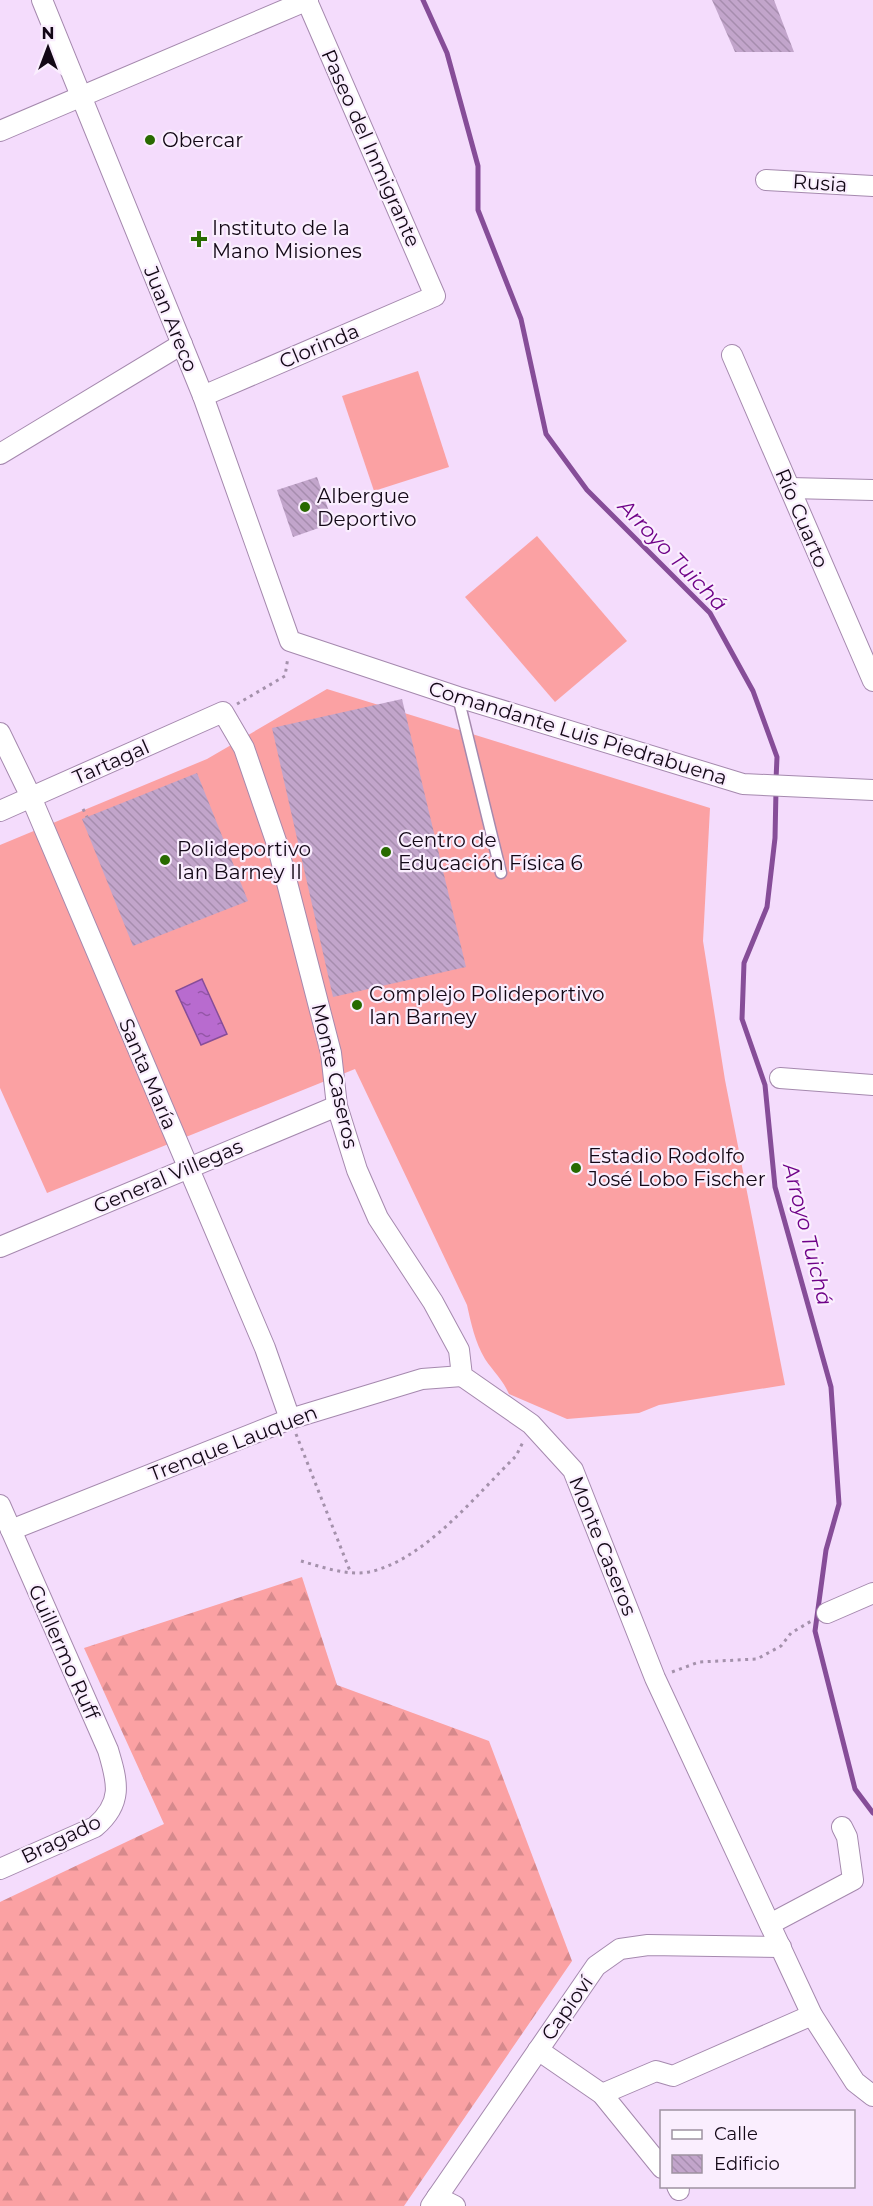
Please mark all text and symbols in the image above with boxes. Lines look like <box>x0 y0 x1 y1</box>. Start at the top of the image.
north arrow <box>18 18 78 78</box>
text: N <box>42 24 54 43</box>
street label: Paseo del Inmigrante <box>317 45 425 251</box>
place label: Obercar <box>162 128 243 152</box>
marker: Obercar <box>143 133 157 147</box>
street label: Rusia <box>792 169 848 197</box>
place label: Instituto de la Mano Misiones <box>212 216 362 263</box>
marker: Instituto de la Mano Misiones <box>190 230 208 248</box>
street label: Juan Areco <box>139 262 203 375</box>
street label: Clorinda <box>276 318 362 374</box>
street label: Río Cuarto <box>770 465 834 571</box>
place label: Albergue Deportivo <box>317 484 417 531</box>
water label: Arroyo Tuichá <box>612 492 733 616</box>
marker: Albergue Deportivo <box>298 500 312 514</box>
street label: Comandante Luis Piedrabuena <box>426 676 730 790</box>
street label: Tartagal <box>69 734 153 790</box>
place label: Centro de Educación Física 6 <box>398 828 583 875</box>
place label: Polideportivo Ian Barney II <box>177 837 311 884</box>
marker: Centro de Educación Física 6 <box>379 845 393 859</box>
marker: Polideportivo Ian Barney II <box>158 853 172 867</box>
place label: Complejo Polideportivo Ian Barney <box>369 982 605 1029</box>
marker: Complejo Polideportivo Ian Barney <box>350 998 364 1012</box>
street label: Monte Caseros <box>307 1001 363 1151</box>
street label: Santa María <box>114 1015 182 1133</box>
street label: General Villegas <box>90 1134 246 1218</box>
place label: Estadio Rodolfo José Lobo Fischer <box>587 1144 766 1191</box>
water label: Arroyo Tuichá <box>778 1158 838 1308</box>
marker: Estadio Rodolfo José Lobo Fischer <box>569 1161 583 1175</box>
street label: Trenque Lauquen <box>145 1400 321 1486</box>
street label: Monte Caseros <box>564 1473 642 1619</box>
street label: Guillermo Ruff <box>23 1581 105 1724</box>
street label: Bragado <box>17 1809 105 1869</box>
street label: Capioví <box>536 1970 599 2045</box>
legend <box>660 2110 855 2188</box>
text: Calle <box>714 2123 758 2145</box>
text: Edificio <box>714 2153 780 2175</box>

